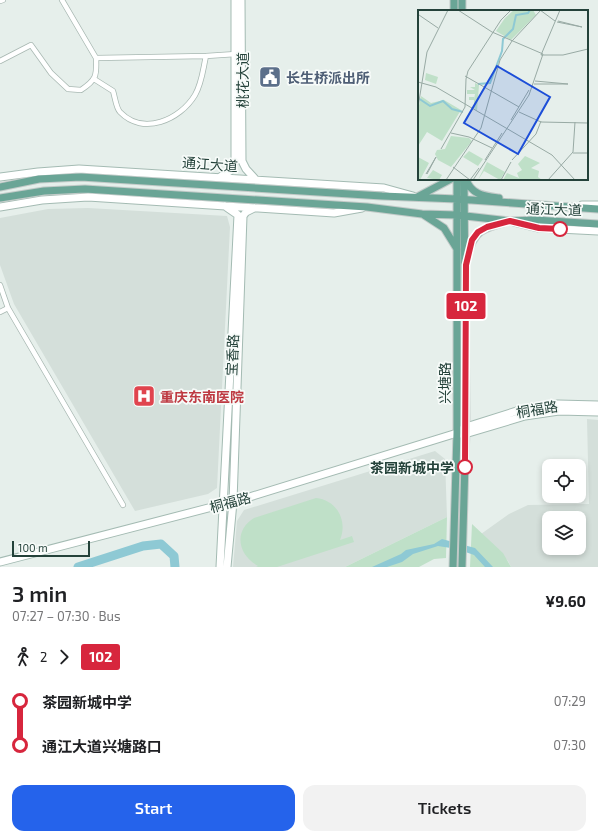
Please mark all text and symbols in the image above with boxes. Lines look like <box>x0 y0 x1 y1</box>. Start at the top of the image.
inset map <box>418 10 588 180</box>
street label: 桃花大道 <box>234 52 251 108</box>
public building icon: 长生桥派出所 <box>257 64 283 90</box>
place label: 长生桥派出所 <box>286 69 370 86</box>
street label: 通江大道 <box>181 154 239 174</box>
street label: 通江大道 <box>526 200 582 218</box>
unlabelled marker <box>552 221 568 237</box>
line badge: 102 <box>443 293 489 319</box>
text: 102 <box>454 297 478 314</box>
street label: 宝香路 <box>222 334 242 376</box>
street label: 兴塘路 <box>436 362 453 404</box>
hospital icon: 重庆东南医院 <box>131 383 157 409</box>
place label: 重庆东南医院 <box>160 388 244 405</box>
street label: 桐福路 <box>515 397 559 421</box>
place label: 茶园新城中学 <box>370 459 454 476</box>
marker: 茶园新城中学 <box>457 459 473 475</box>
map controls <box>542 459 586 555</box>
button: locate <box>542 459 586 503</box>
street label: 桐福路 <box>208 488 252 516</box>
button: layers <box>542 511 586 555</box>
scale bar <box>12 539 90 558</box>
text: 100 m <box>18 541 48 554</box>
text: 3 min <box>12 580 67 606</box>
text: ¥9.60 <box>545 592 586 610</box>
text: 07:27 – 07:30 · Bus <box>12 608 121 624</box>
icon: walk <box>12 646 34 668</box>
icon: forward <box>53 646 75 668</box>
text: 102 <box>89 648 112 665</box>
text: 2 <box>40 649 47 665</box>
text: 茶园新城中学 <box>42 693 132 711</box>
text: 07:29 <box>554 693 586 709</box>
text: 通江大道兴塘路口 <box>42 737 162 755</box>
text: 07:30 <box>553 737 586 753</box>
button: Start <box>12 785 295 831</box>
button: Tickets <box>303 785 586 831</box>

